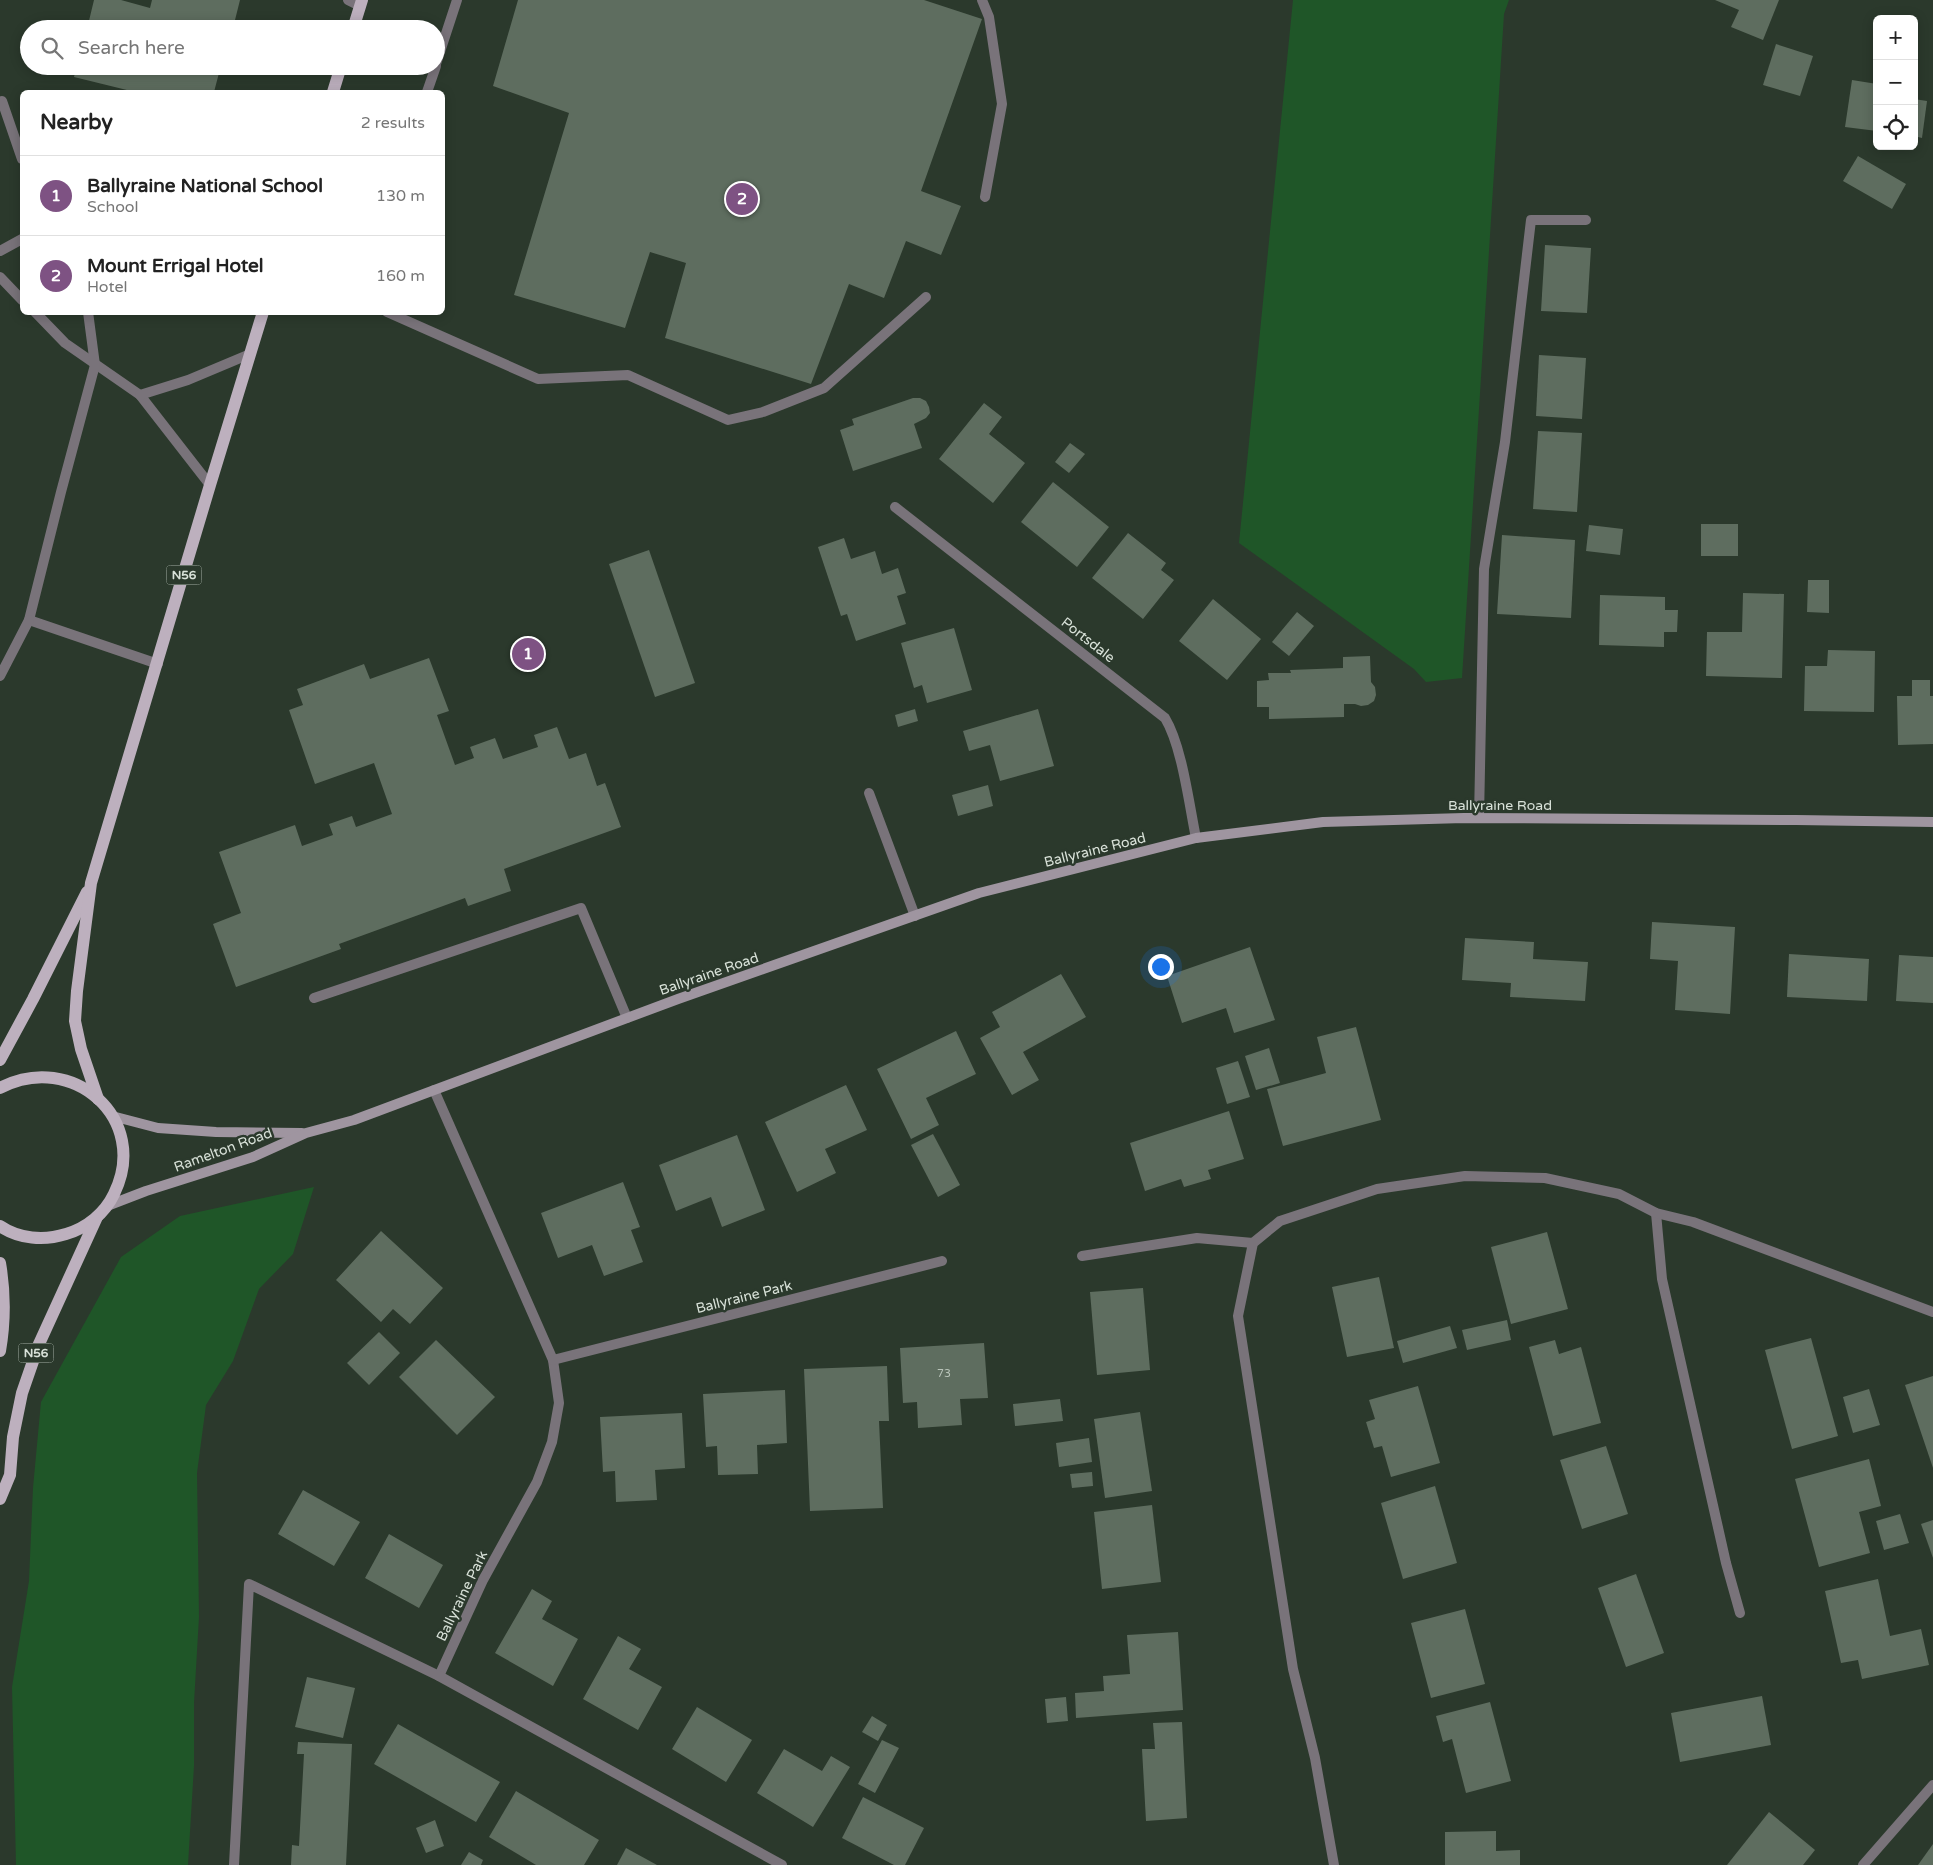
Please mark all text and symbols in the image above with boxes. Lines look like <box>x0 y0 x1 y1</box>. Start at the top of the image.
map controls <box>1873 15 1918 150</box>
button: + <box>1873 15 1918 60</box>
search box <box>20 20 445 75</box>
icon: search <box>38 34 66 62</box>
text: Search here <box>78 37 185 59</box>
button: − <box>1873 60 1918 105</box>
button: locate <box>1873 105 1918 150</box>
text: Nearby <box>40 110 113 135</box>
text: 2 results <box>361 113 425 133</box>
text: Ballyraine National School <box>87 175 323 197</box>
pin: 2 <box>726 180 758 218</box>
text: 1 <box>51 186 61 206</box>
text: 130 m <box>376 186 425 206</box>
text: School <box>87 197 139 217</box>
text: Mount Errigal Hotel <box>87 255 264 277</box>
text: 2 <box>51 266 61 286</box>
text: 160 m <box>376 266 425 286</box>
text: Hotel <box>87 277 128 297</box>
road number: N56 <box>166 566 202 584</box>
street label: Portsdale <box>1058 614 1118 666</box>
pin: 1 <box>512 635 544 673</box>
street label: Ballyraine Road <box>1448 797 1552 814</box>
street label: Ballyraine Road <box>1042 829 1148 871</box>
street label: Ballyraine Road <box>657 949 761 999</box>
your location <box>1148 954 1174 980</box>
street label: Ramelton Road <box>172 1124 274 1176</box>
street label: Ballyraine Park <box>694 1277 794 1317</box>
road number: N56 <box>18 1344 54 1362</box>
house number: 73 <box>937 1367 951 1380</box>
street label: Ballyraine Park <box>433 1548 491 1644</box>

